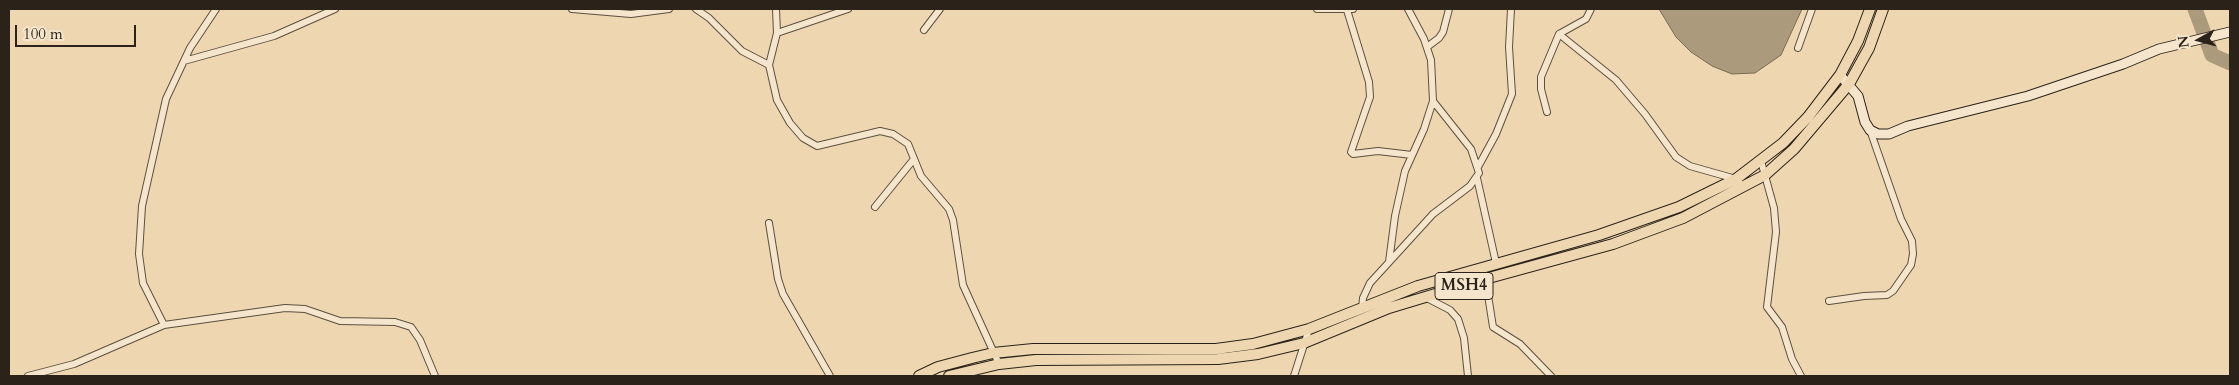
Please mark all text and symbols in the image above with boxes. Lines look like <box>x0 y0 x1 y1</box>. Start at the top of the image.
scale bar <box>18 15 139 47</box>
north arrow <box>2174 15 2224 65</box>
text: 100 m <box>23 24 63 44</box>
text: N <box>2173 35 2194 49</box>
road number: MSH4 <box>1435 272 1493 300</box>

